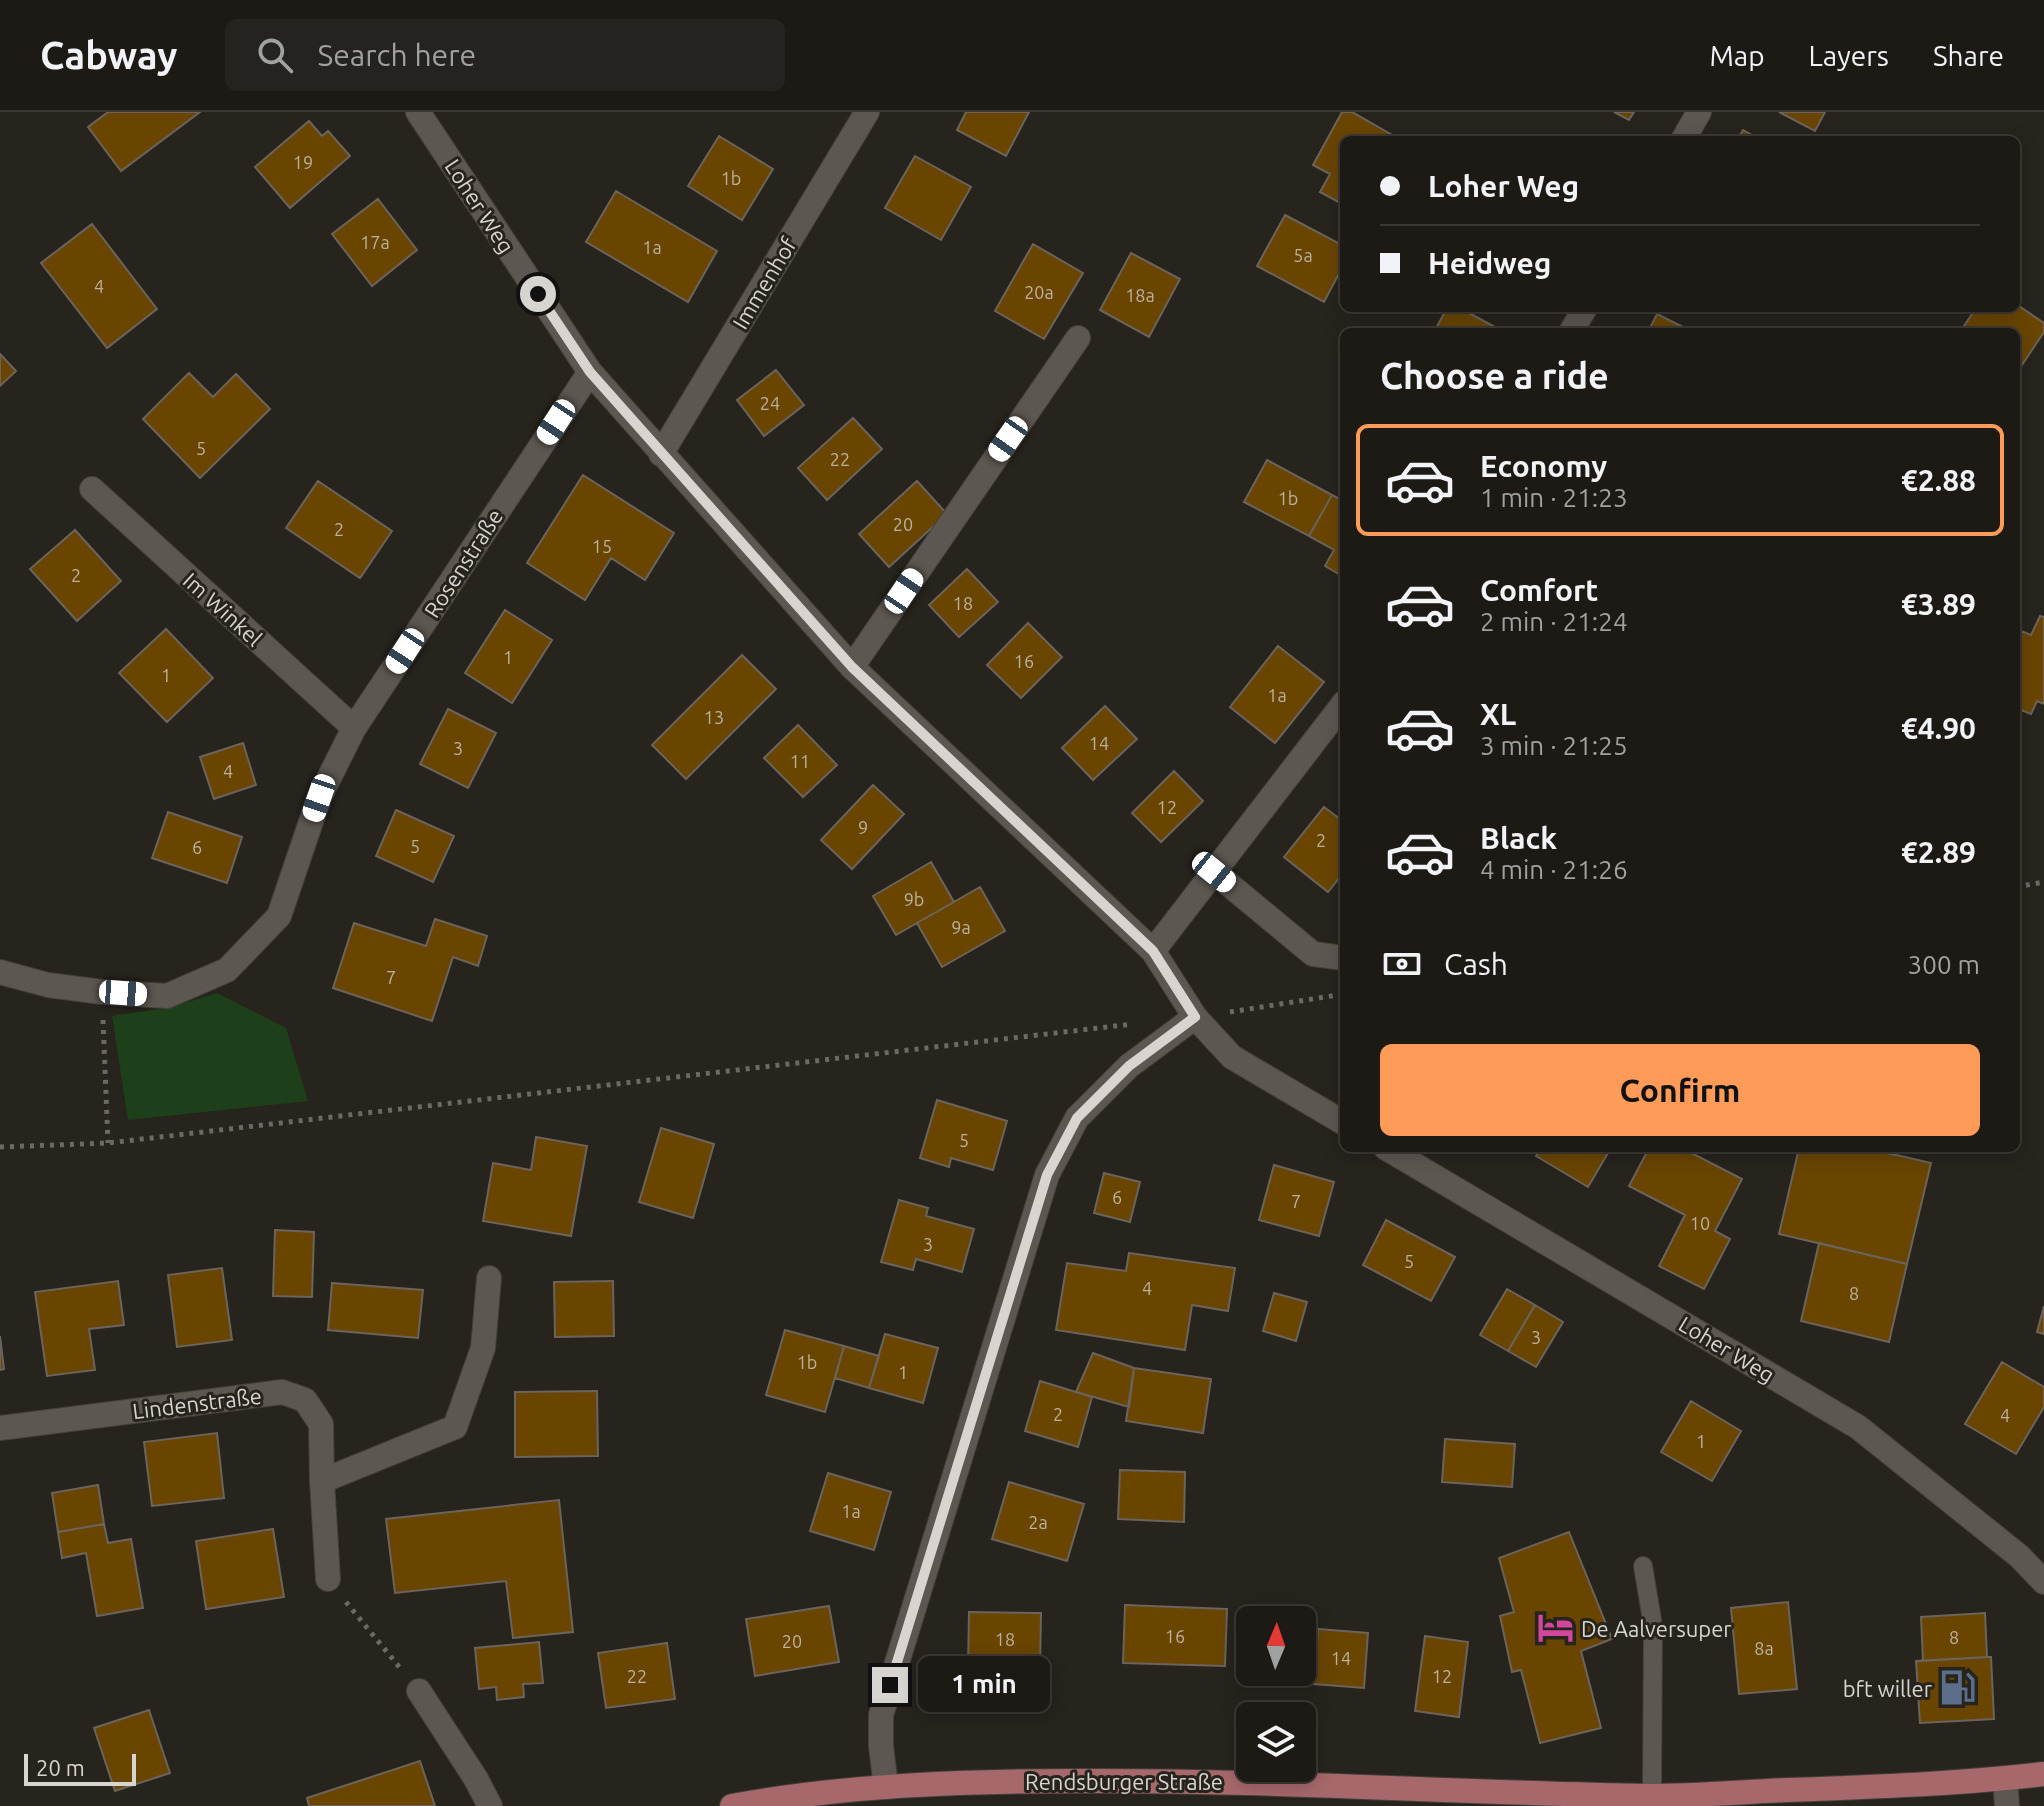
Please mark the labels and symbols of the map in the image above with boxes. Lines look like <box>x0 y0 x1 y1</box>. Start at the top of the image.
house number: 19 <box>293 152 313 172</box>
street label: Loher Weg <box>440 154 520 258</box>
house number: 1b <box>721 168 741 188</box>
house number: 17a <box>360 232 390 252</box>
street label: Immenhof <box>727 232 801 333</box>
house number: 1a <box>642 237 662 257</box>
house number: 5a <box>1293 245 1313 265</box>
house number: 4 <box>94 276 104 296</box>
route start <box>520 276 556 312</box>
house number: 20a <box>1024 282 1054 302</box>
house number: 18a <box>1125 285 1155 305</box>
house number: 24 <box>760 393 780 413</box>
car <box>533 395 579 449</box>
car <box>984 412 1032 466</box>
house number: 5 <box>196 438 206 458</box>
house number: 22 <box>830 449 850 469</box>
house number: 1b <box>1278 488 1298 508</box>
street label: Rosenstraße <box>419 504 507 622</box>
house number: 20 <box>893 514 913 534</box>
house number: 2 <box>334 519 344 539</box>
house number: 15 <box>592 536 612 556</box>
car <box>881 564 927 618</box>
house number: 2 <box>71 565 81 585</box>
street label: Im Winkel <box>179 567 268 651</box>
house number: 18 <box>953 593 973 613</box>
car <box>382 624 428 678</box>
house number: 1 <box>503 647 513 667</box>
house number: 16 <box>1014 651 1034 671</box>
house number: 1 <box>161 665 171 685</box>
house number: 1a <box>1267 685 1287 705</box>
house number: 13 <box>704 707 724 727</box>
house number: 14 <box>1089 733 1109 753</box>
house number: 3 <box>453 738 463 758</box>
house number: 11 <box>790 751 810 771</box>
house number: 4 <box>223 761 233 781</box>
car <box>300 771 338 825</box>
house number: 12 <box>1157 797 1177 817</box>
house number: 9 <box>858 817 868 837</box>
house number: 2 <box>1316 830 1326 850</box>
house number: 5 <box>410 836 420 856</box>
house number: 6 <box>192 837 202 857</box>
car <box>1188 848 1240 896</box>
house number: 9b <box>904 889 924 909</box>
house number: 9a <box>951 917 971 937</box>
house number: 7 <box>386 967 396 987</box>
car <box>98 979 148 1007</box>
house number: 5 <box>959 1130 969 1150</box>
house number: 6 <box>1112 1187 1122 1207</box>
house number: 7 <box>1291 1191 1301 1211</box>
house number: 10 <box>1690 1213 1710 1233</box>
house number: 3 <box>923 1234 933 1254</box>
house number: 5 <box>1404 1251 1414 1271</box>
house number: 4 <box>1142 1278 1152 1298</box>
house number: 8 <box>1849 1283 1859 1303</box>
street label: Loher Weg <box>1675 1311 1779 1387</box>
house number: 3 <box>1531 1327 1541 1347</box>
house number: 1b <box>797 1352 817 1372</box>
house number: 1 <box>898 1362 908 1382</box>
street label: Lindenstraße <box>131 1383 263 1423</box>
house number: 2 <box>1053 1404 1063 1424</box>
house number: 4 <box>2000 1405 2010 1425</box>
house number: 1 <box>1696 1431 1706 1451</box>
house number: 1a <box>841 1501 861 1521</box>
house number: 2a <box>1028 1512 1048 1532</box>
north arrow <box>1236 1606 1316 1686</box>
hotel icon: De Aalversuper <box>1536 1609 1574 1647</box>
place label: De Aalversuper <box>1581 1616 1732 1641</box>
house number: 16 <box>1165 1626 1185 1646</box>
house number: 8 <box>1949 1627 1959 1647</box>
house number: 18 <box>995 1629 1015 1649</box>
house number: 20 <box>782 1631 802 1651</box>
house number: 8a <box>1754 1638 1774 1658</box>
house number: 14 <box>1331 1648 1351 1668</box>
callout: 1 min <box>918 1657 1050 1713</box>
house number: 22 <box>627 1666 647 1686</box>
house number: 12 <box>1432 1666 1452 1686</box>
route end <box>872 1667 908 1703</box>
fuel station icon: bft willer <box>1939 1669 1977 1707</box>
place label: bft willer <box>1843 1676 1933 1701</box>
scale bar <box>24 1750 136 1786</box>
street label: Rendsburger Straße <box>1025 1769 1223 1794</box>

